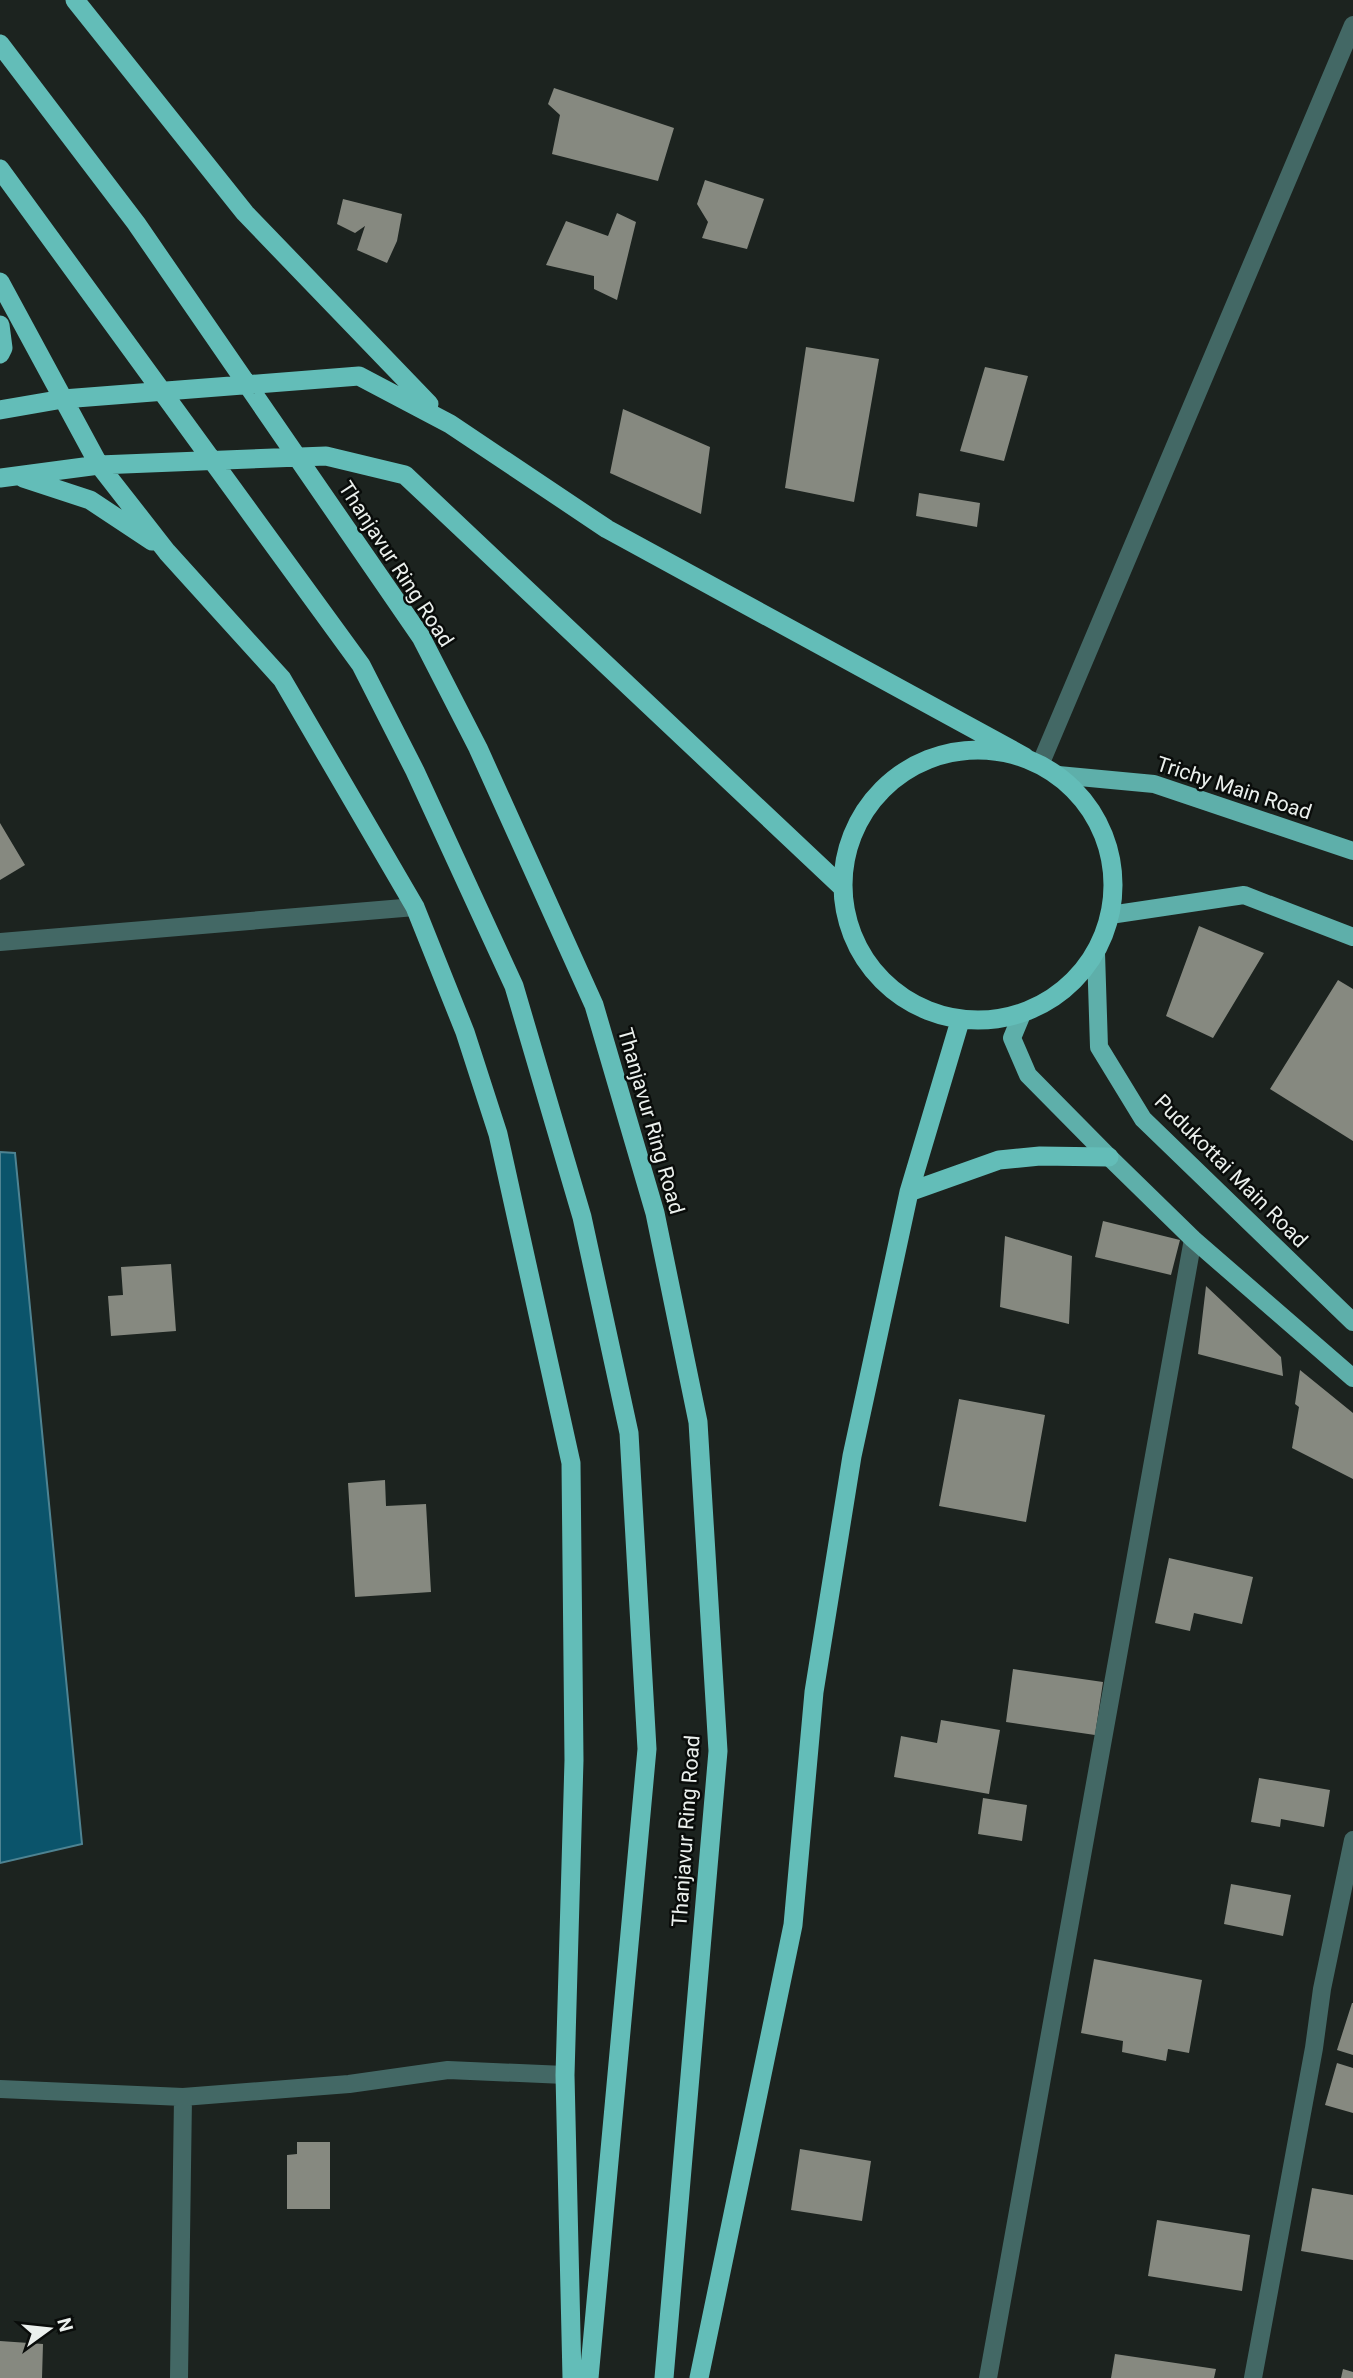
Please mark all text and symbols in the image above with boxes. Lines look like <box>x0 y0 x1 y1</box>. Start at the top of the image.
street label: Thanjavur Ring Road <box>334 477 458 651</box>
street label: Trichy Main Road <box>1153 752 1315 824</box>
street label: Thanjavur Ring Road <box>613 1025 689 1217</box>
street label: Pudukottai Main Road <box>1150 1090 1312 1252</box>
street label: Thanjavur Ring Road <box>667 1734 705 1928</box>
north arrow <box>14 2294 84 2364</box>
text: N <box>52 2315 78 2334</box>

